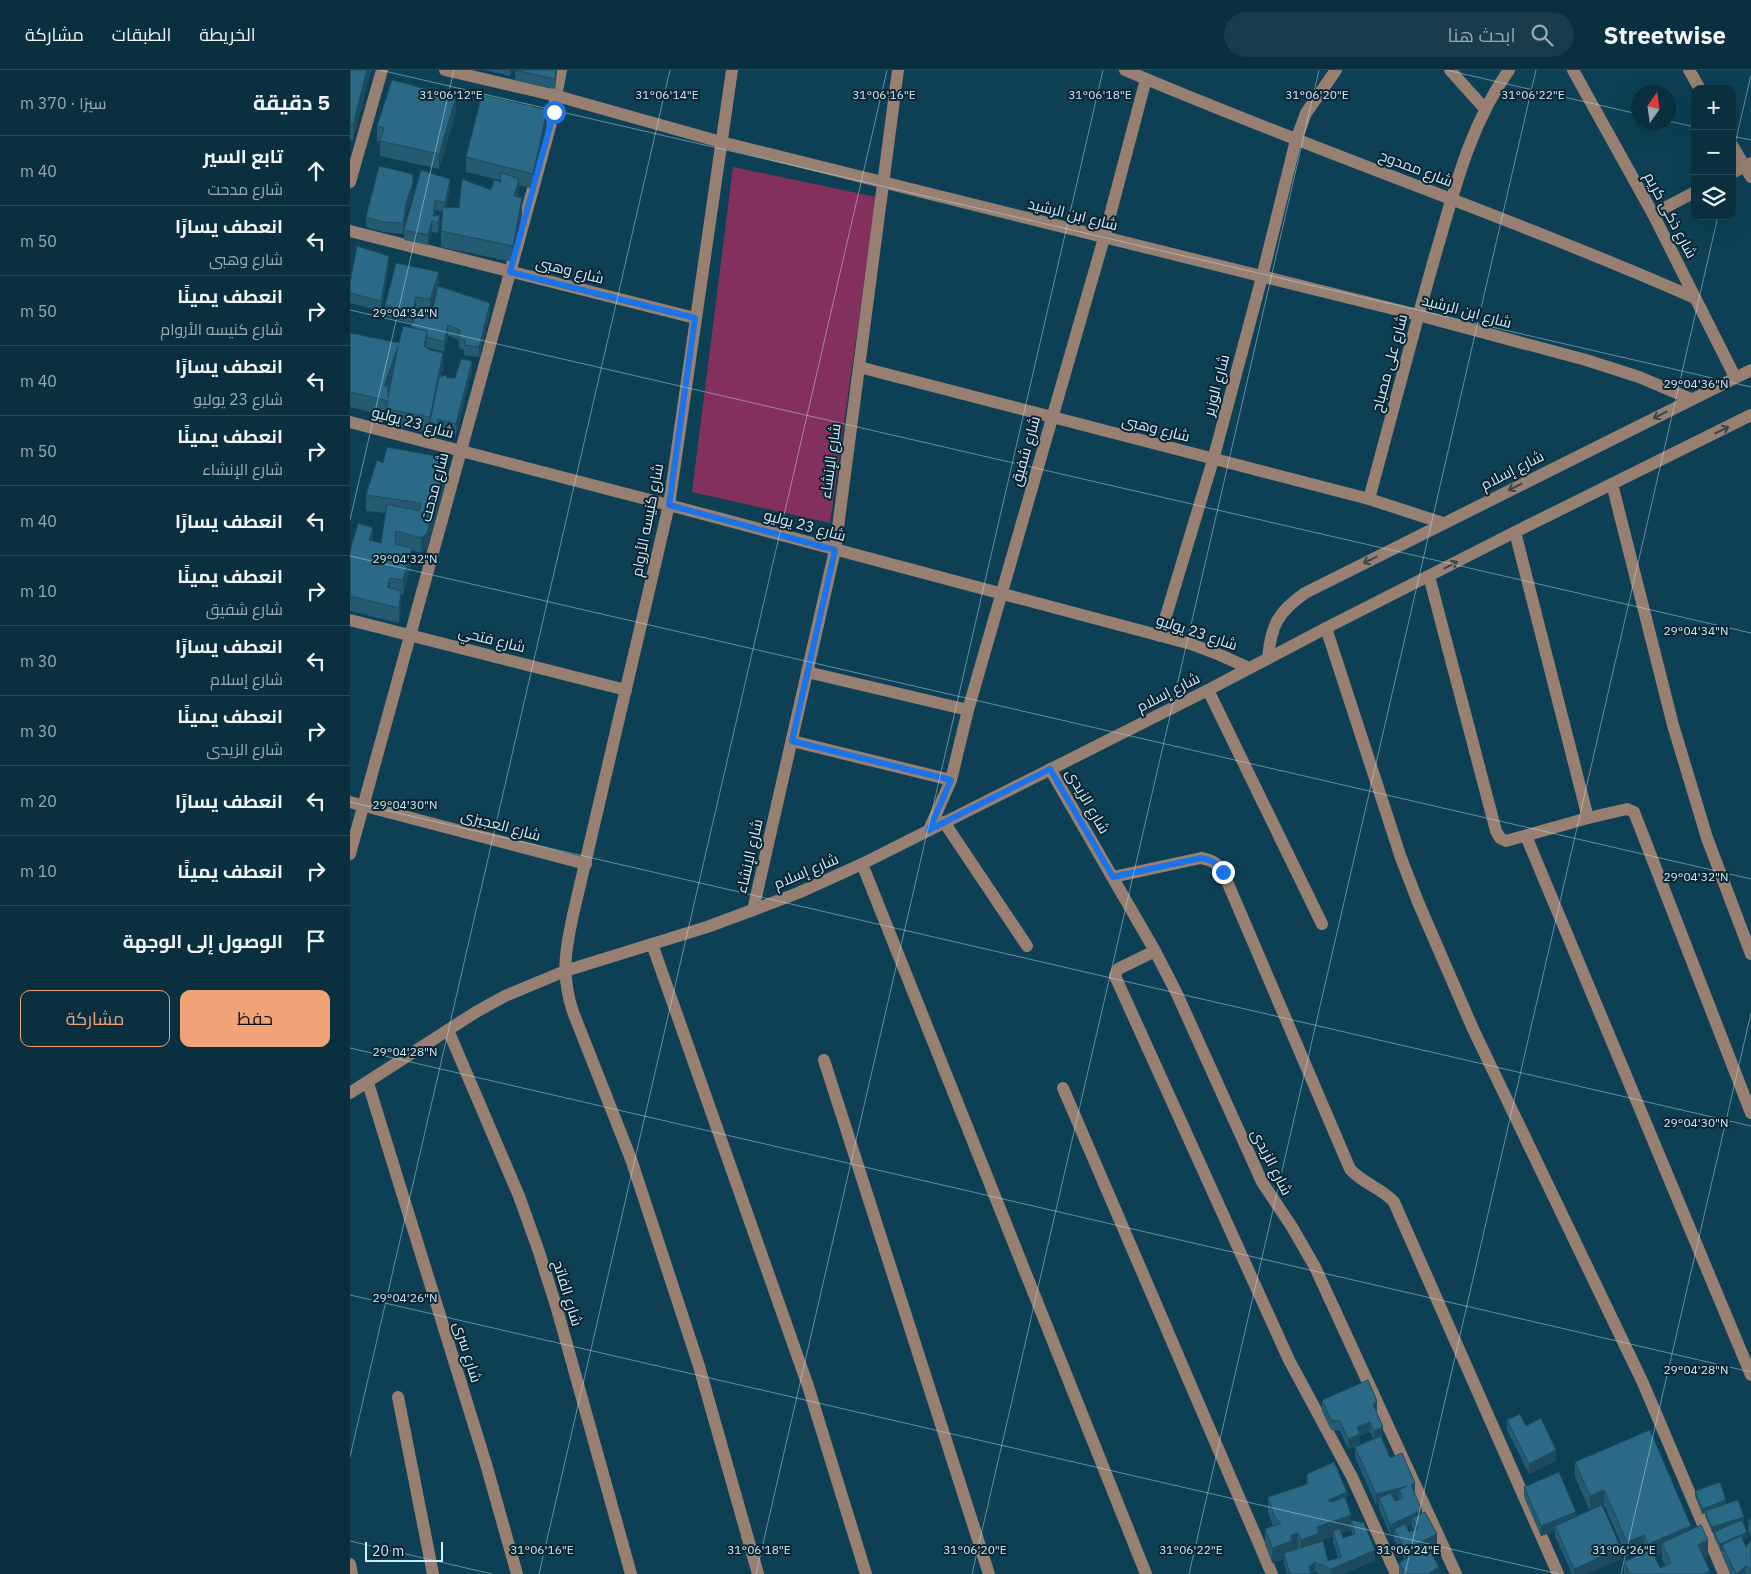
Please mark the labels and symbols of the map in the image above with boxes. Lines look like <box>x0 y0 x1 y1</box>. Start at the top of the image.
north arrow <box>1631 85 1676 130</box>
text: 31°06'12"E <box>419 87 483 102</box>
text: 31°06'14"E <box>635 87 699 102</box>
text: 31°06'16"E <box>852 87 916 102</box>
text: 31°06'18"E <box>1068 87 1132 102</box>
text: 31°06'20"E <box>1285 87 1349 102</box>
text: 31°06'22"E <box>1501 87 1565 102</box>
route start <box>543 101 566 124</box>
street label: شارع ممدوح <box>1376 145 1455 193</box>
street label: شارع ذكى كريم <box>1639 169 1702 262</box>
street label: شارع ابن الرشيد <box>1026 194 1120 236</box>
street label: شارع وهبى <box>534 252 606 290</box>
street label: شارع ابن الرشيد <box>1420 290 1514 334</box>
text: 29°04'34"N <box>372 305 438 320</box>
street label: شارع على مصباح <box>1367 312 1413 415</box>
street label: شارع الوزير <box>1198 352 1235 419</box>
text: 29°04'36"N <box>1663 376 1729 391</box>
street label: شارع 23 يوليو <box>369 402 456 444</box>
street label: شارع وهبى <box>1120 410 1192 448</box>
one-way arrow <box>1653 410 1668 420</box>
street label: شارع شفيق <box>1006 414 1046 489</box>
street label: شارع الإنشاء <box>815 422 847 500</box>
one-way arrow <box>1714 425 1729 434</box>
street label: شارع إسلام <box>1477 446 1548 496</box>
street label: شارع مدحت <box>416 450 454 524</box>
street label: شارع كنيسه الأروام <box>627 462 669 579</box>
one-way arrow <box>1508 483 1523 492</box>
street label: شارع 23 يوليو <box>761 505 848 547</box>
text: 29°04'32"N <box>372 551 438 566</box>
one-way arrow <box>1362 555 1377 565</box>
one-way arrow <box>1444 560 1459 570</box>
street label: شارع 23 يوليو <box>1153 610 1240 656</box>
street label: شارع فتحي <box>456 622 527 659</box>
text: 29°04'34"N <box>1663 623 1729 638</box>
street label: شارع إسلام <box>1133 668 1204 718</box>
street label: شارع الزيدى <box>1060 765 1114 838</box>
text: 29°04'30"N <box>372 797 438 812</box>
street label: شارع العجيزى <box>459 805 543 847</box>
street label: شارع الإنشاء <box>731 817 769 896</box>
street label: شارع إسلام <box>771 849 842 895</box>
route end <box>1212 861 1235 884</box>
text: 29°04'32"N <box>1663 869 1729 884</box>
text: 29°04'28"N <box>372 1044 438 1059</box>
text: 29°04'30"N <box>1663 1115 1729 1130</box>
street label: شارع الزيدى <box>1245 1126 1297 1199</box>
street label: شارع الفاتح <box>547 1258 587 1329</box>
text: 29°04'26"N <box>372 1290 438 1305</box>
street label: شارع سرى <box>448 1319 486 1385</box>
text: 29°04'28"N <box>1663 1362 1729 1377</box>
scale bar <box>365 1539 442 1562</box>
text: 31°06'16"E <box>510 1542 574 1557</box>
text: 31°06'18"E <box>727 1542 791 1557</box>
text: 31°06'20"E <box>943 1542 1007 1557</box>
text: 31°06'22"E <box>1159 1542 1223 1557</box>
text: 31°06'24"E <box>1376 1542 1440 1557</box>
text: 31°06'26"E <box>1592 1542 1656 1557</box>

